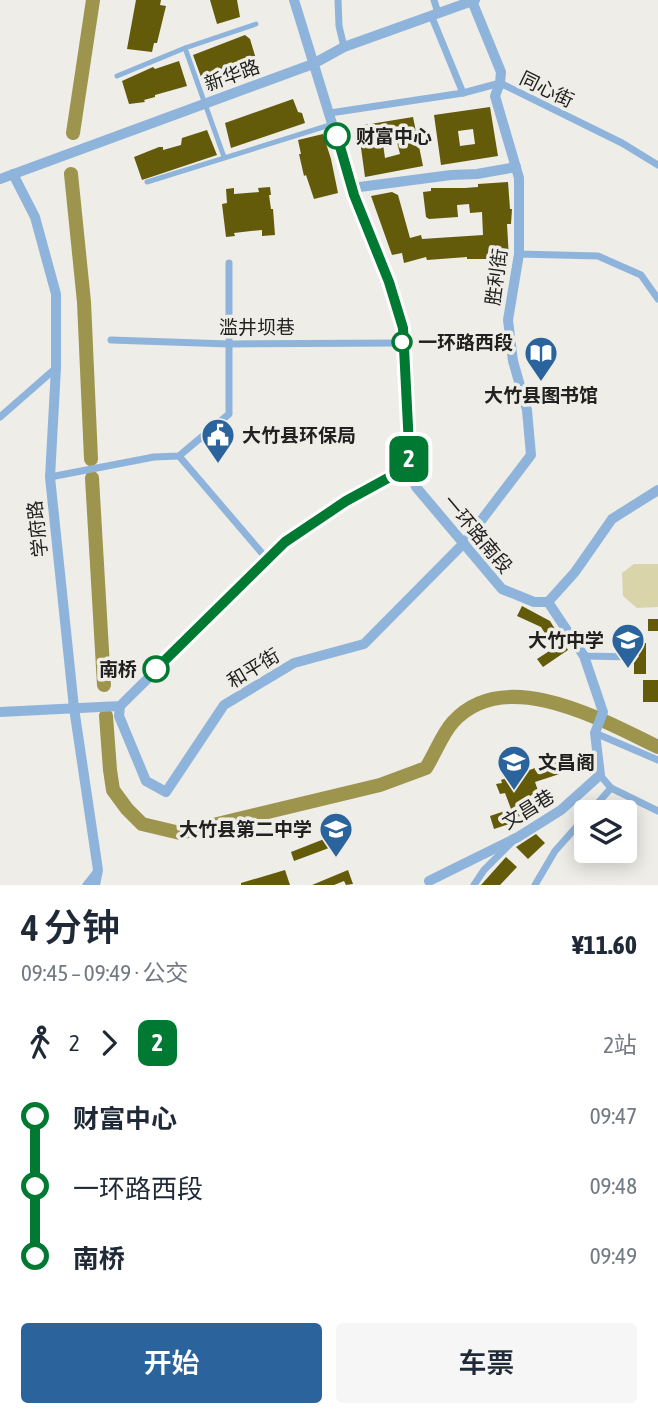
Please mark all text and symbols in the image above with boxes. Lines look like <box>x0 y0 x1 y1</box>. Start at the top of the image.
street label: 新华路 <box>201 55 263 95</box>
street label: 同心街 <box>517 67 577 111</box>
marker: 财富中心 <box>324 123 350 149</box>
place label: 财富中心 <box>356 125 432 147</box>
street label: 胜利街 <box>481 247 511 307</box>
street label: 滥井坝巷 <box>219 316 295 338</box>
place label: 一环路西段 <box>418 331 513 353</box>
marker: 一环路西段 <box>392 332 412 352</box>
library icon: 大竹县图书馆 <box>522 334 560 383</box>
place label: 大竹县图书馆 <box>484 384 598 406</box>
public building icon: 大竹县环保局 <box>199 416 237 465</box>
place label: 大竹县环保局 <box>242 424 356 446</box>
line badge: 2 <box>386 436 432 482</box>
text: 2 <box>403 445 415 472</box>
street label: 一环路南段 <box>439 491 517 577</box>
street label: 学府路 <box>23 499 51 559</box>
school or university icon: 大竹中学 <box>609 621 647 670</box>
place label: 大竹中学 <box>528 629 604 651</box>
street label: 和平街 <box>223 644 283 692</box>
marker: 南桥 <box>143 656 169 682</box>
place label: 南桥 <box>99 658 137 680</box>
school or university icon: 文昌阁 <box>495 743 533 792</box>
place label: 文昌阁 <box>538 751 595 773</box>
street label: 文昌巷 <box>498 785 558 833</box>
map controls <box>574 800 637 863</box>
button: layers <box>574 800 637 863</box>
school or university icon: 大竹县第二中学 <box>317 810 355 859</box>
place label: 大竹县第二中学 <box>179 818 312 840</box>
text: 4 分钟 <box>21 906 120 949</box>
text: ¥11.60 <box>572 930 637 960</box>
text: 09:45 – 09:49 · 公交 <box>21 960 188 986</box>
icon: walk <box>21 1024 59 1062</box>
icon: forward <box>90 1024 128 1062</box>
text: 2 <box>152 1029 163 1056</box>
text: 2 <box>69 1030 80 1056</box>
text: 2站 <box>603 1032 637 1058</box>
text: 09:47 <box>590 1103 637 1129</box>
text: 财富中心 <box>73 1104 177 1134</box>
text: 09:48 <box>590 1173 637 1199</box>
text: 一环路西段 <box>73 1174 203 1204</box>
text: 09:49 <box>590 1243 637 1269</box>
text: 南桥 <box>73 1244 125 1274</box>
button: 开始 <box>21 1323 322 1403</box>
button: 车票 <box>336 1323 637 1403</box>

